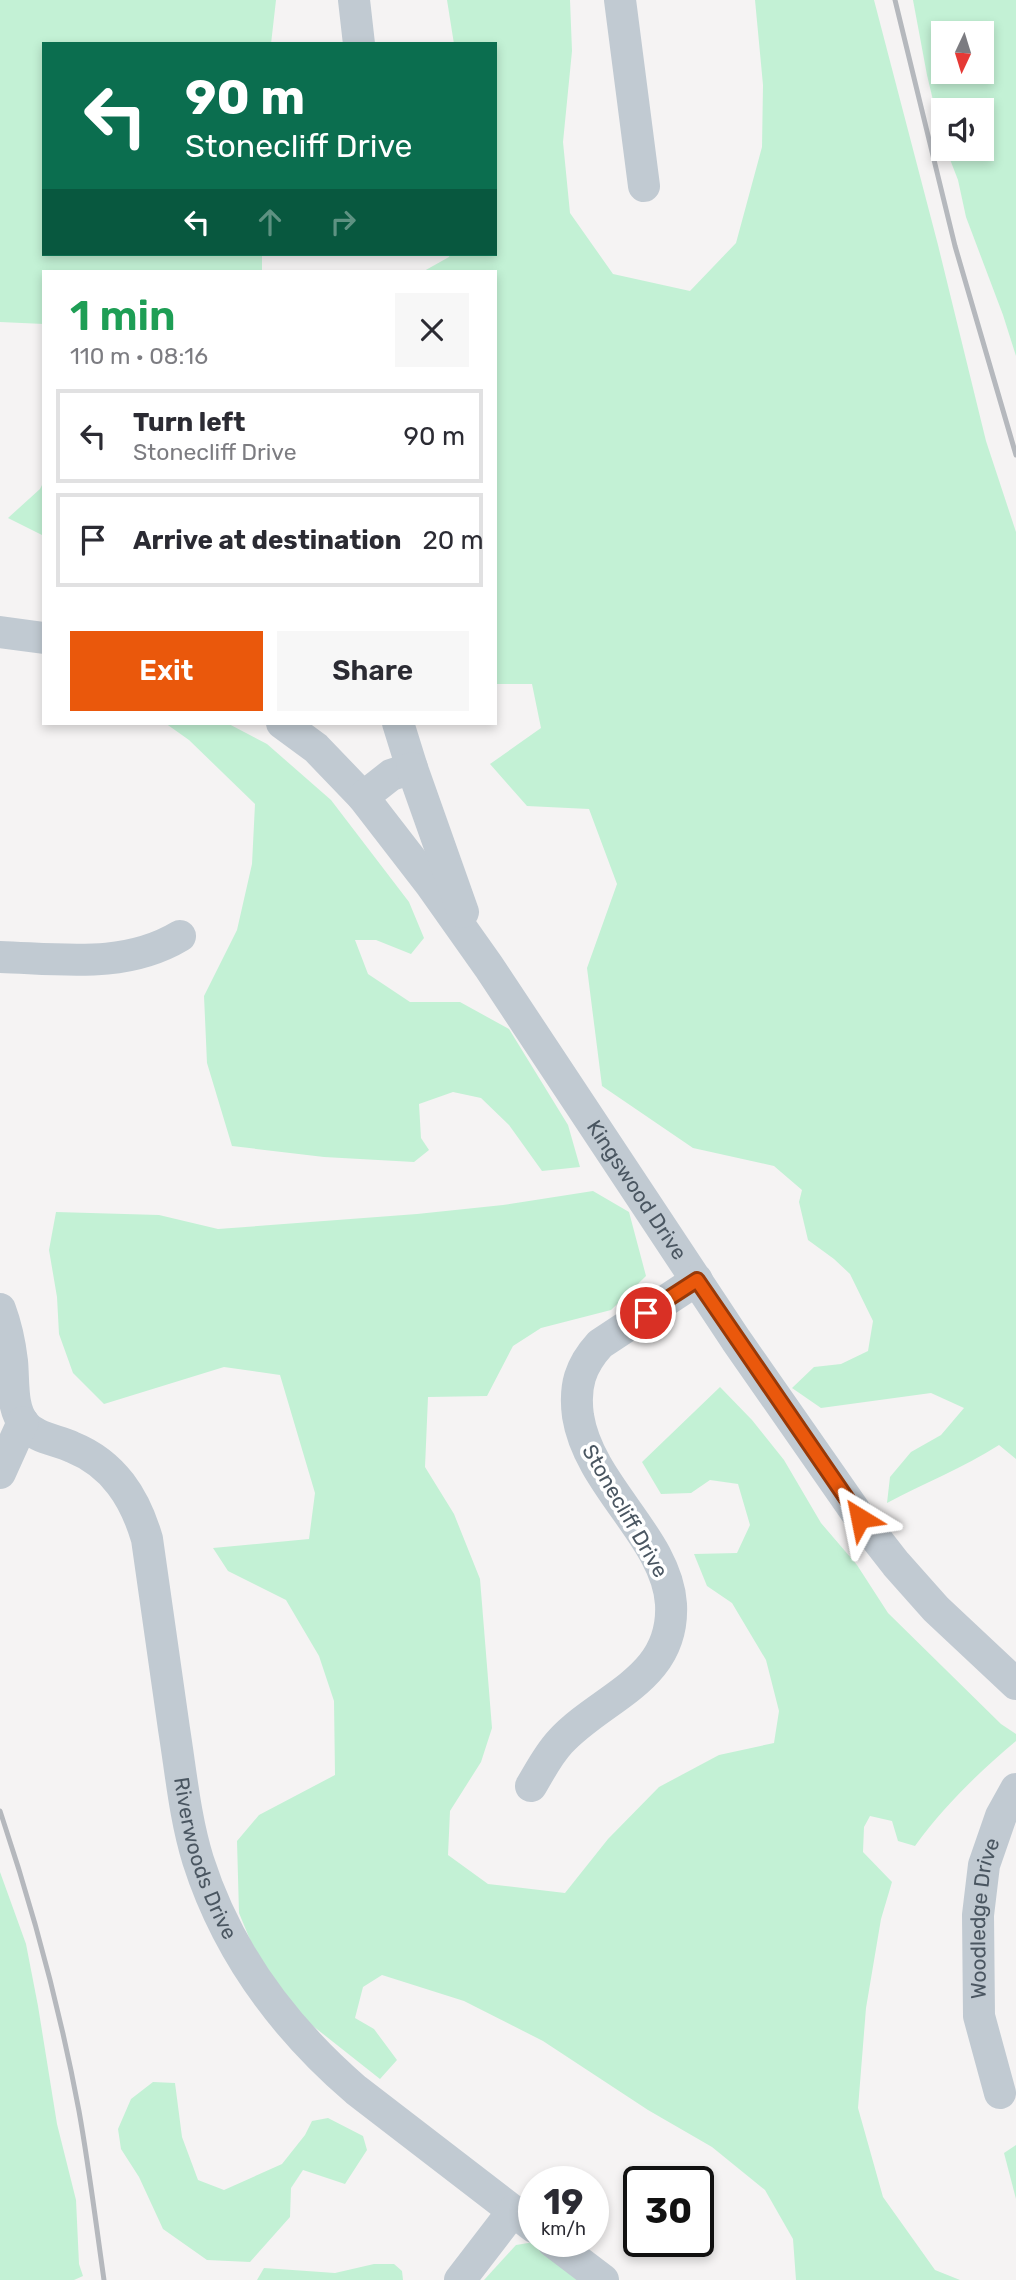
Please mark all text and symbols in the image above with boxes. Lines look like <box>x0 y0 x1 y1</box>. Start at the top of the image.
north arrow <box>931 21 994 84</box>
map controls <box>931 21 994 161</box>
text: 90 m <box>185 68 305 126</box>
icon: left <box>70 70 161 161</box>
button: sound <box>931 98 994 161</box>
text: Stonecliff Drive <box>185 127 413 165</box>
icon: left <box>178 203 216 241</box>
icon: ahead <box>251 203 289 241</box>
icon: right <box>324 203 362 241</box>
text: 1 min <box>70 291 176 341</box>
button: close <box>395 293 469 367</box>
text: 110 m · 08:16 <box>70 342 208 370</box>
text: Turn left <box>133 407 245 438</box>
icon: left <box>74 417 112 455</box>
text: 90 m <box>404 421 465 452</box>
text: Stonecliff Drive <box>133 438 297 466</box>
icon: arrive <box>74 521 112 559</box>
text: Arrive at destination <box>133 525 401 556</box>
text: 20 m <box>422 525 484 556</box>
button: Exit <box>70 631 263 711</box>
button: Share <box>277 631 469 711</box>
street label: Kingswood Drive <box>582 1115 692 1264</box>
pin <box>616 1283 676 1343</box>
icon: arrive <box>627 1294 665 1332</box>
street label: Stonecliff Drive <box>577 1440 674 1582</box>
position arrow <box>823 1481 897 1555</box>
street label: Riverwoods Drive <box>169 1775 243 1944</box>
street label: Woodledge Drive <box>965 1834 1005 1999</box>
speed limit sign: 30 <box>623 2166 714 2257</box>
text: 19 <box>544 2181 583 2223</box>
text: km/h <box>541 2218 586 2240</box>

